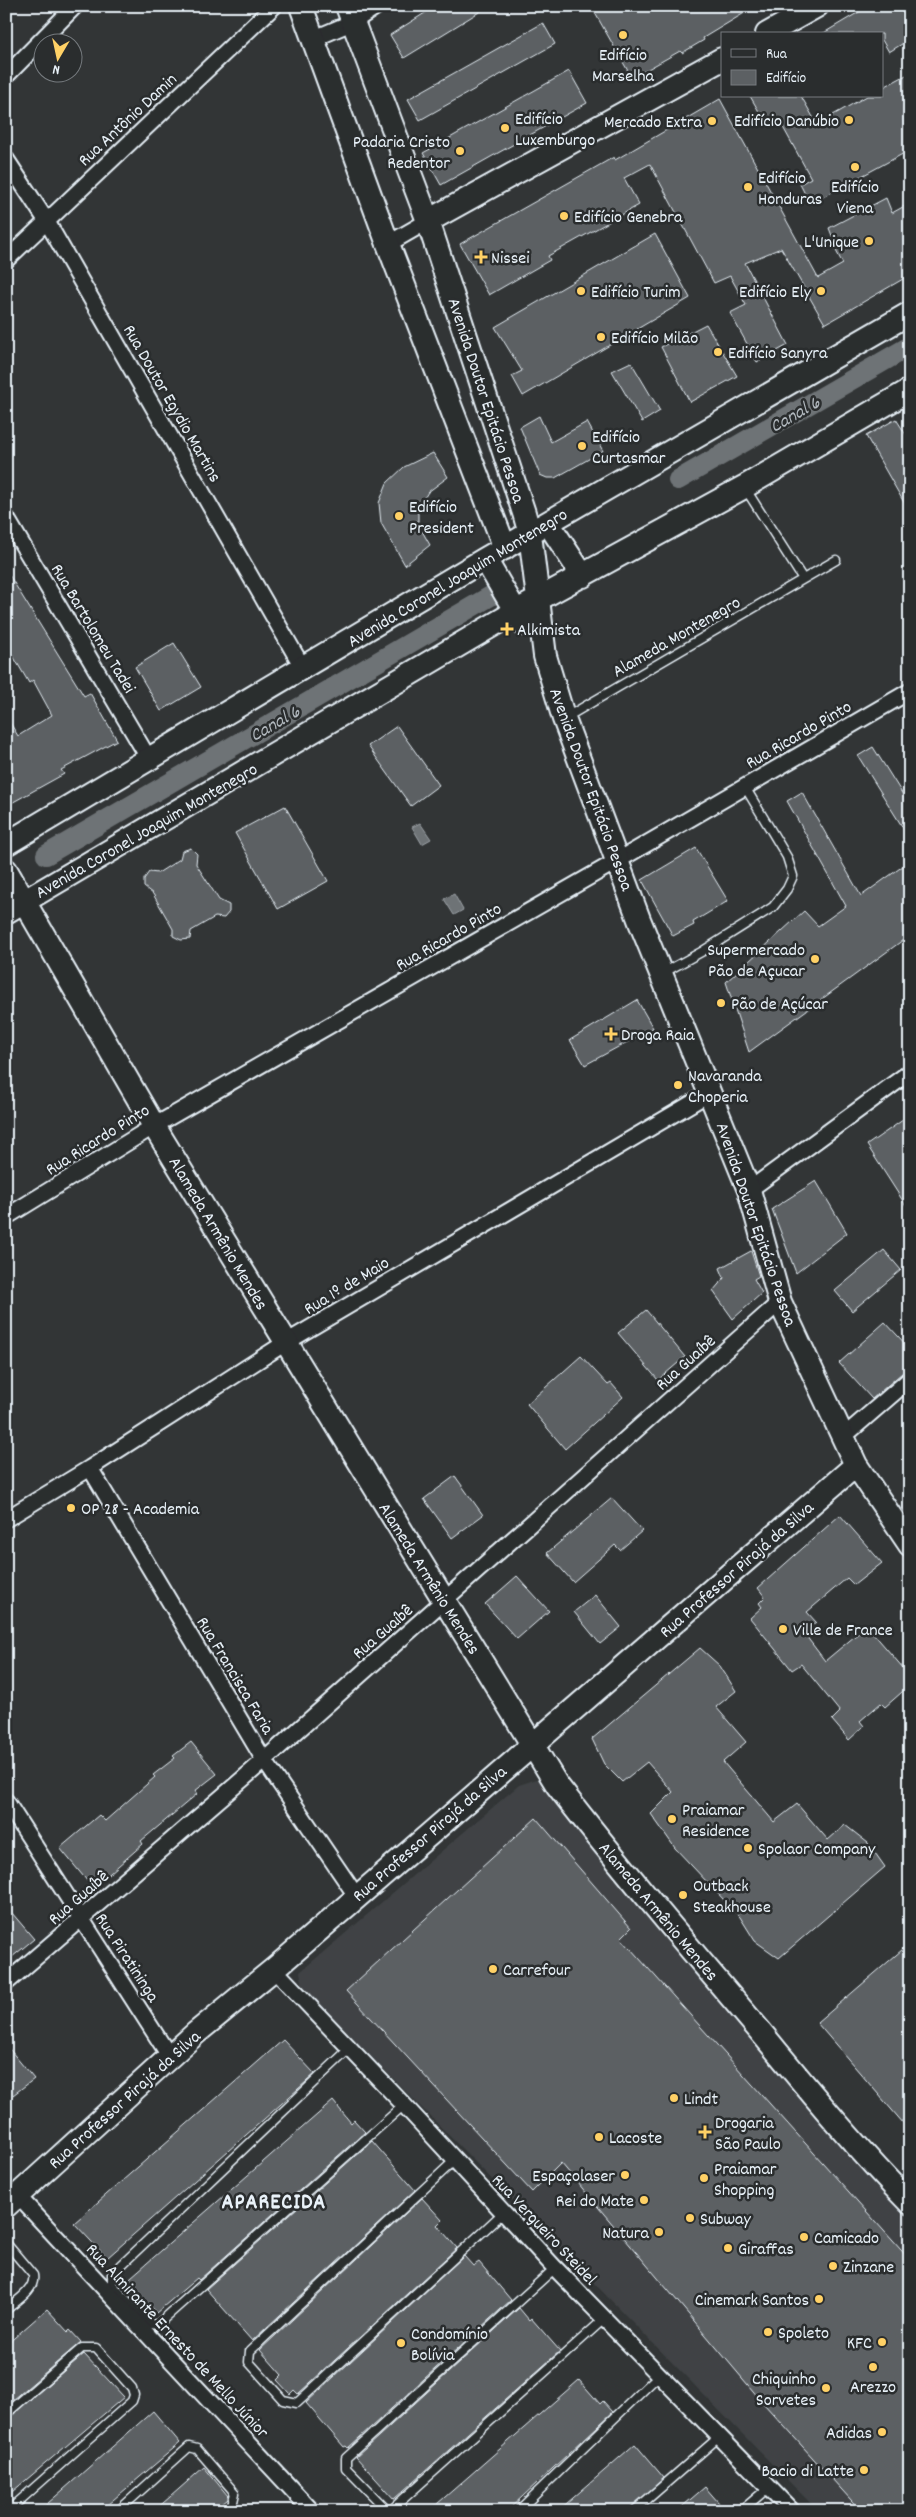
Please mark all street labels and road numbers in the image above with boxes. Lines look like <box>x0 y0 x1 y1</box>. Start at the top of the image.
street label: Rua Antônio Damin <box>74 68 184 173</box>
street label: Avenida Doutor Epitácio Pessoa <box>440 295 530 507</box>
street label: Rua Doutor Egydio Martins <box>115 321 226 488</box>
street label: Avenida Coronel Joaquim Montenegro <box>343 503 573 655</box>
street label: Rua Bartolomeu Tadei <box>43 560 140 699</box>
street label: Alameda Montenegro <box>609 591 746 685</box>
street label: Avenida Doutor Epitácio Pessoa <box>541 685 638 895</box>
street label: Rua Ricardo Pinto <box>742 696 857 777</box>
street label: Avenida Coronel Joaquim Montenegro <box>31 758 263 906</box>
street label: Rua Ricardo Pinto <box>392 898 507 979</box>
street label: Rua Ricardo Pinto <box>41 1099 155 1183</box>
street label: Avenida Doutor Epitácio Pessoa <box>708 1120 801 1331</box>
street label: Alameda Armênio Mendes <box>161 1153 273 1316</box>
street label: Rua 1º de Maio <box>300 1252 395 1323</box>
street label: Rua Guaíbê <box>651 1330 722 1398</box>
street label: Rua Professor Pirajá da Silva <box>655 1496 821 1645</box>
street label: Alameda Armênio Mendes <box>371 1499 485 1660</box>
street label: Rua Guaíbê <box>348 1599 420 1666</box>
street label: Rua Francisca Faria <box>189 1613 279 1740</box>
street label: Rua Professor Pirajá da Silva <box>348 1760 514 1909</box>
street label: Alameda Armênio Mendes <box>591 1838 723 1988</box>
street label: Rua Guaíbê <box>44 1865 116 1932</box>
street label: Rua Piratininga <box>88 1909 164 2008</box>
street label: Rua Professor Pirajá da Silva <box>44 2025 208 2176</box>
street label: Rua Vergueiro Steidel <box>485 2169 602 2293</box>
street label: Rua Almirante Ernesto de Mello Júnior <box>79 2239 274 2445</box>

